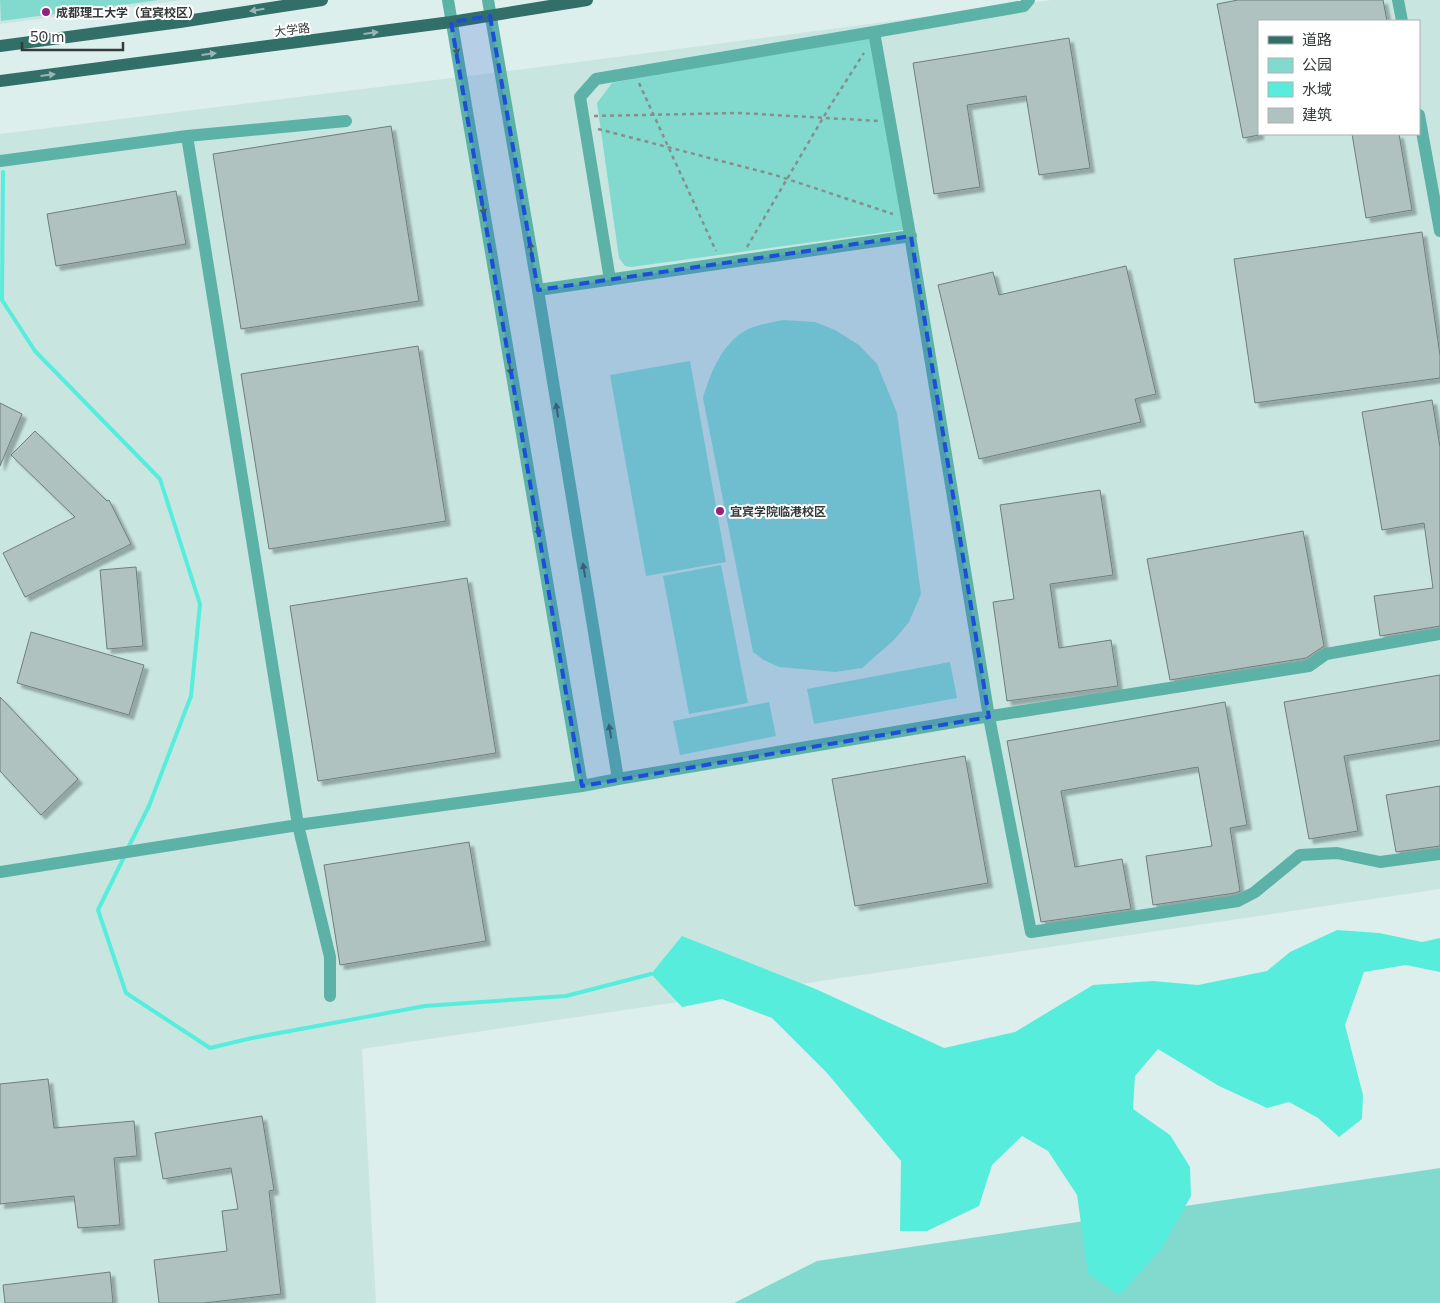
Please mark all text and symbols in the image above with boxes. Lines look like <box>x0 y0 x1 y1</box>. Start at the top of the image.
place label: 成都理工大学（宜宾校区） <box>56 5 200 19</box>
marker: 成都理工大学（宜宾校区） <box>40 6 52 18</box>
one-way arrow <box>248 7 264 15</box>
scale bar <box>22 20 124 52</box>
street label: 大学路 <box>273 20 311 38</box>
legend <box>1258 20 1420 135</box>
text: 50 m <box>30 27 64 45</box>
one-way arrow <box>363 28 379 36</box>
text: 道路 <box>1302 30 1332 48</box>
one-way arrow <box>452 40 460 56</box>
one-way arrow <box>202 50 218 58</box>
text: 公园 <box>1302 55 1332 73</box>
one-way arrow <box>41 71 57 79</box>
text: 水域 <box>1302 80 1332 98</box>
text: 建筑 <box>1302 105 1332 123</box>
one-way arrow <box>480 201 488 217</box>
one-way arrow <box>526 241 534 257</box>
one-way arrow <box>507 361 515 377</box>
one-way arrow <box>553 401 561 417</box>
place label: 宜宾学院临港校区 <box>730 504 826 518</box>
marker: 宜宾学院临港校区 <box>714 505 726 517</box>
one-way arrow <box>534 521 542 537</box>
one-way arrow <box>579 562 587 578</box>
one-way arrow <box>605 722 613 738</box>

